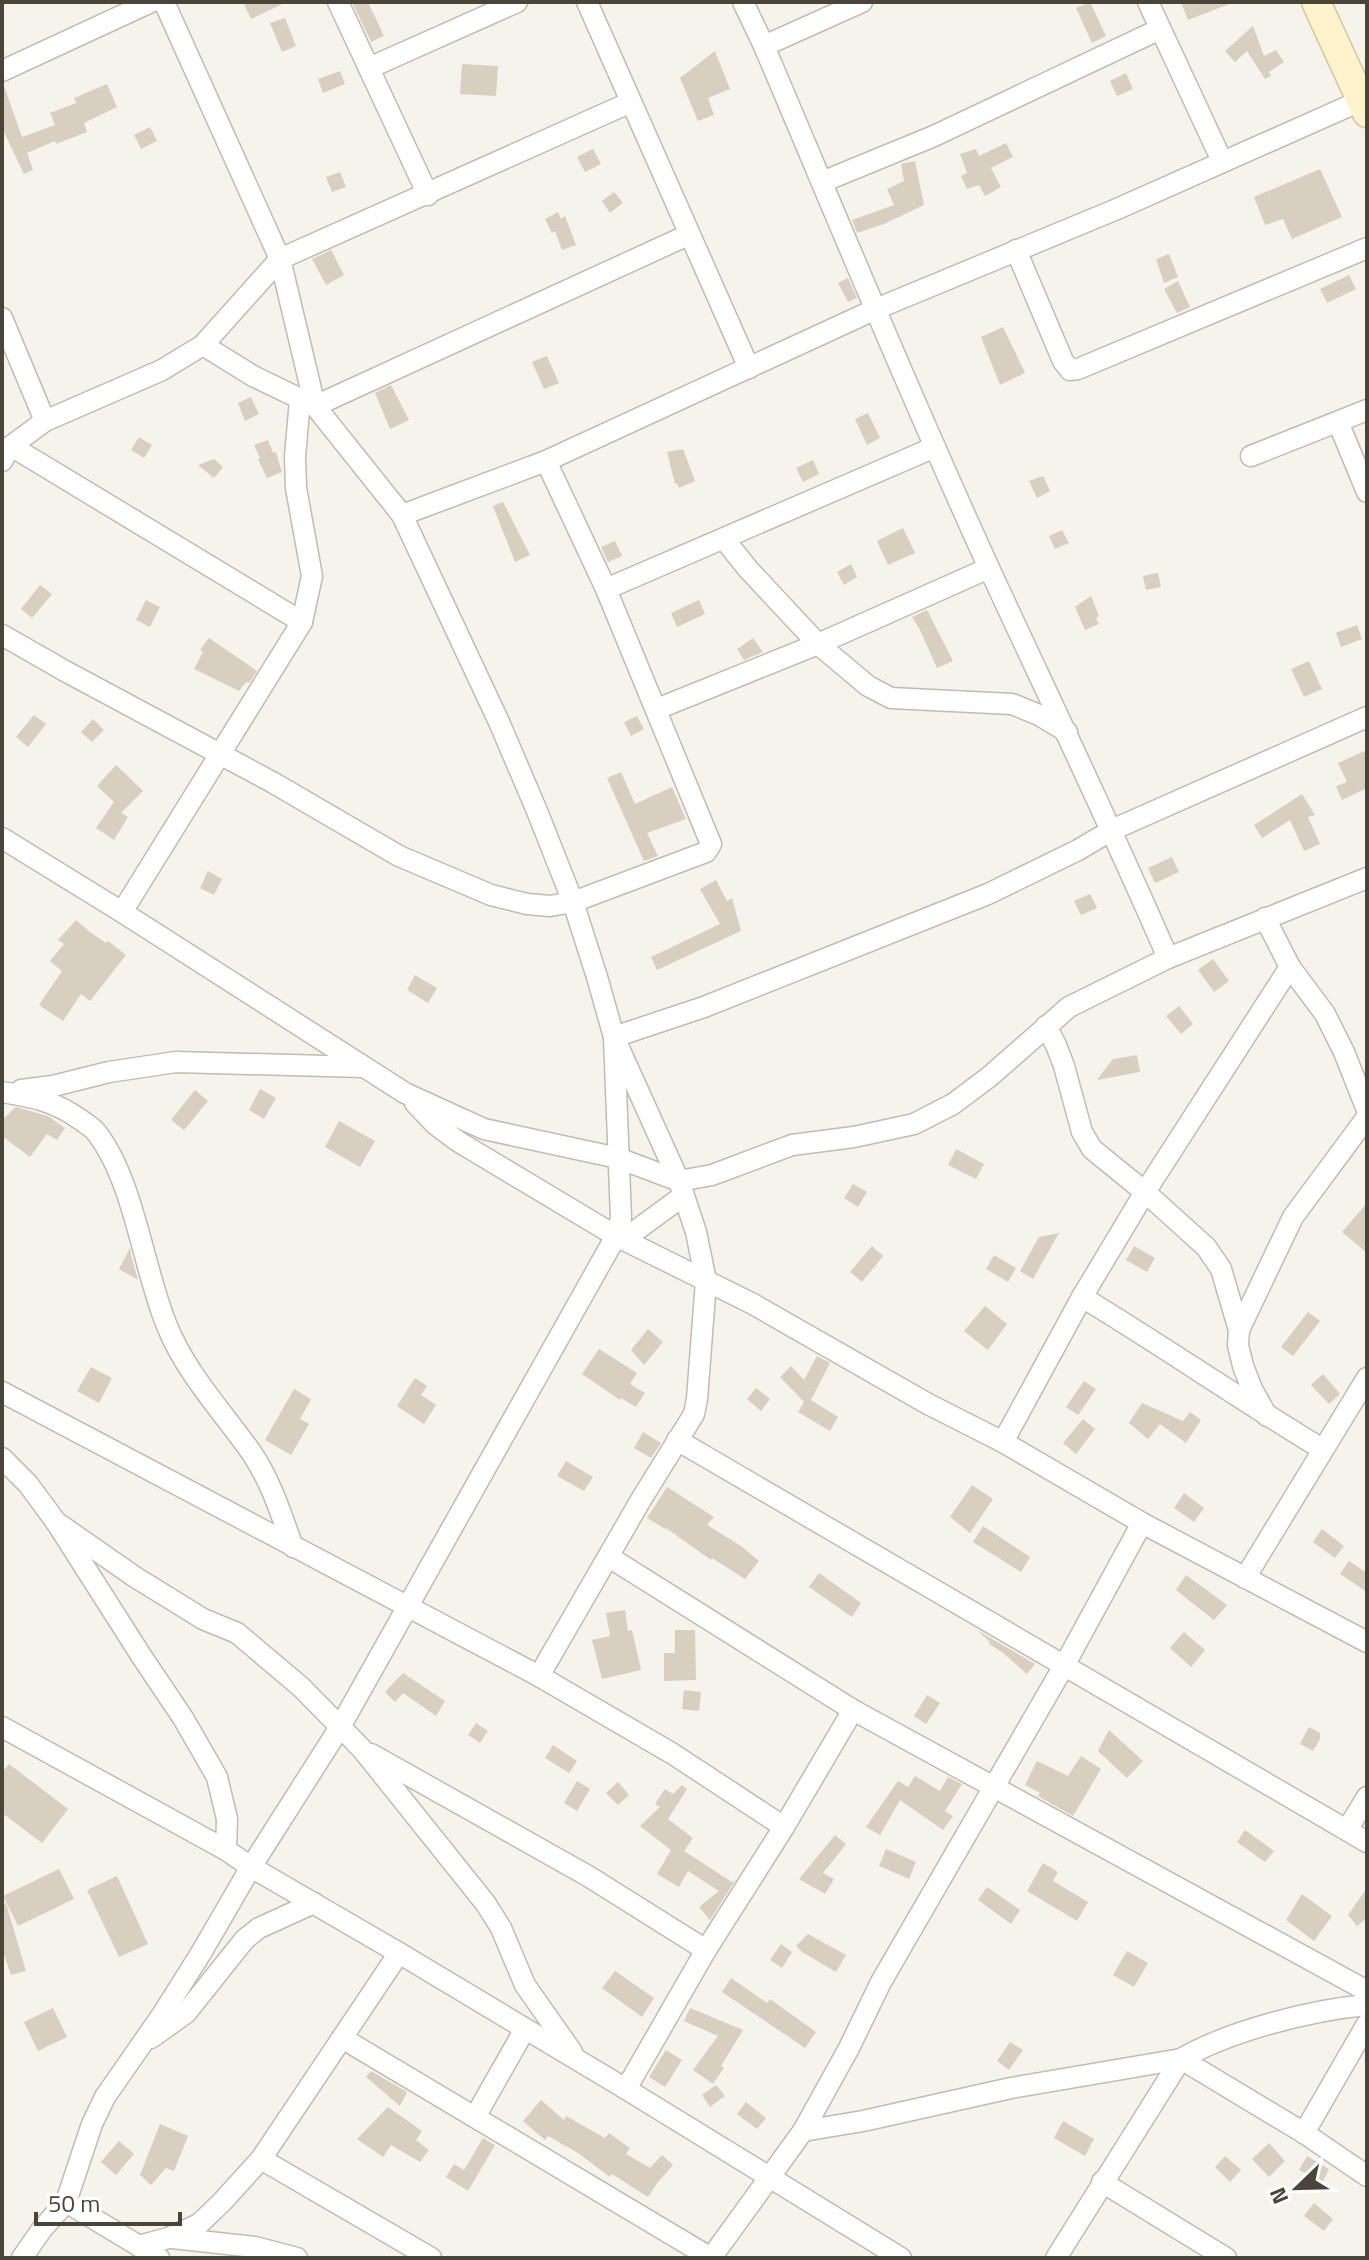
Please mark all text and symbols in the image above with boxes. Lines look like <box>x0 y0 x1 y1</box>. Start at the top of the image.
north arrow <box>1257 2148 1337 2228</box>
scale bar <box>36 2176 180 2226</box>
text: N <box>1260 2182 1297 2209</box>
text: 50 m <box>48 2185 100 2221</box>

